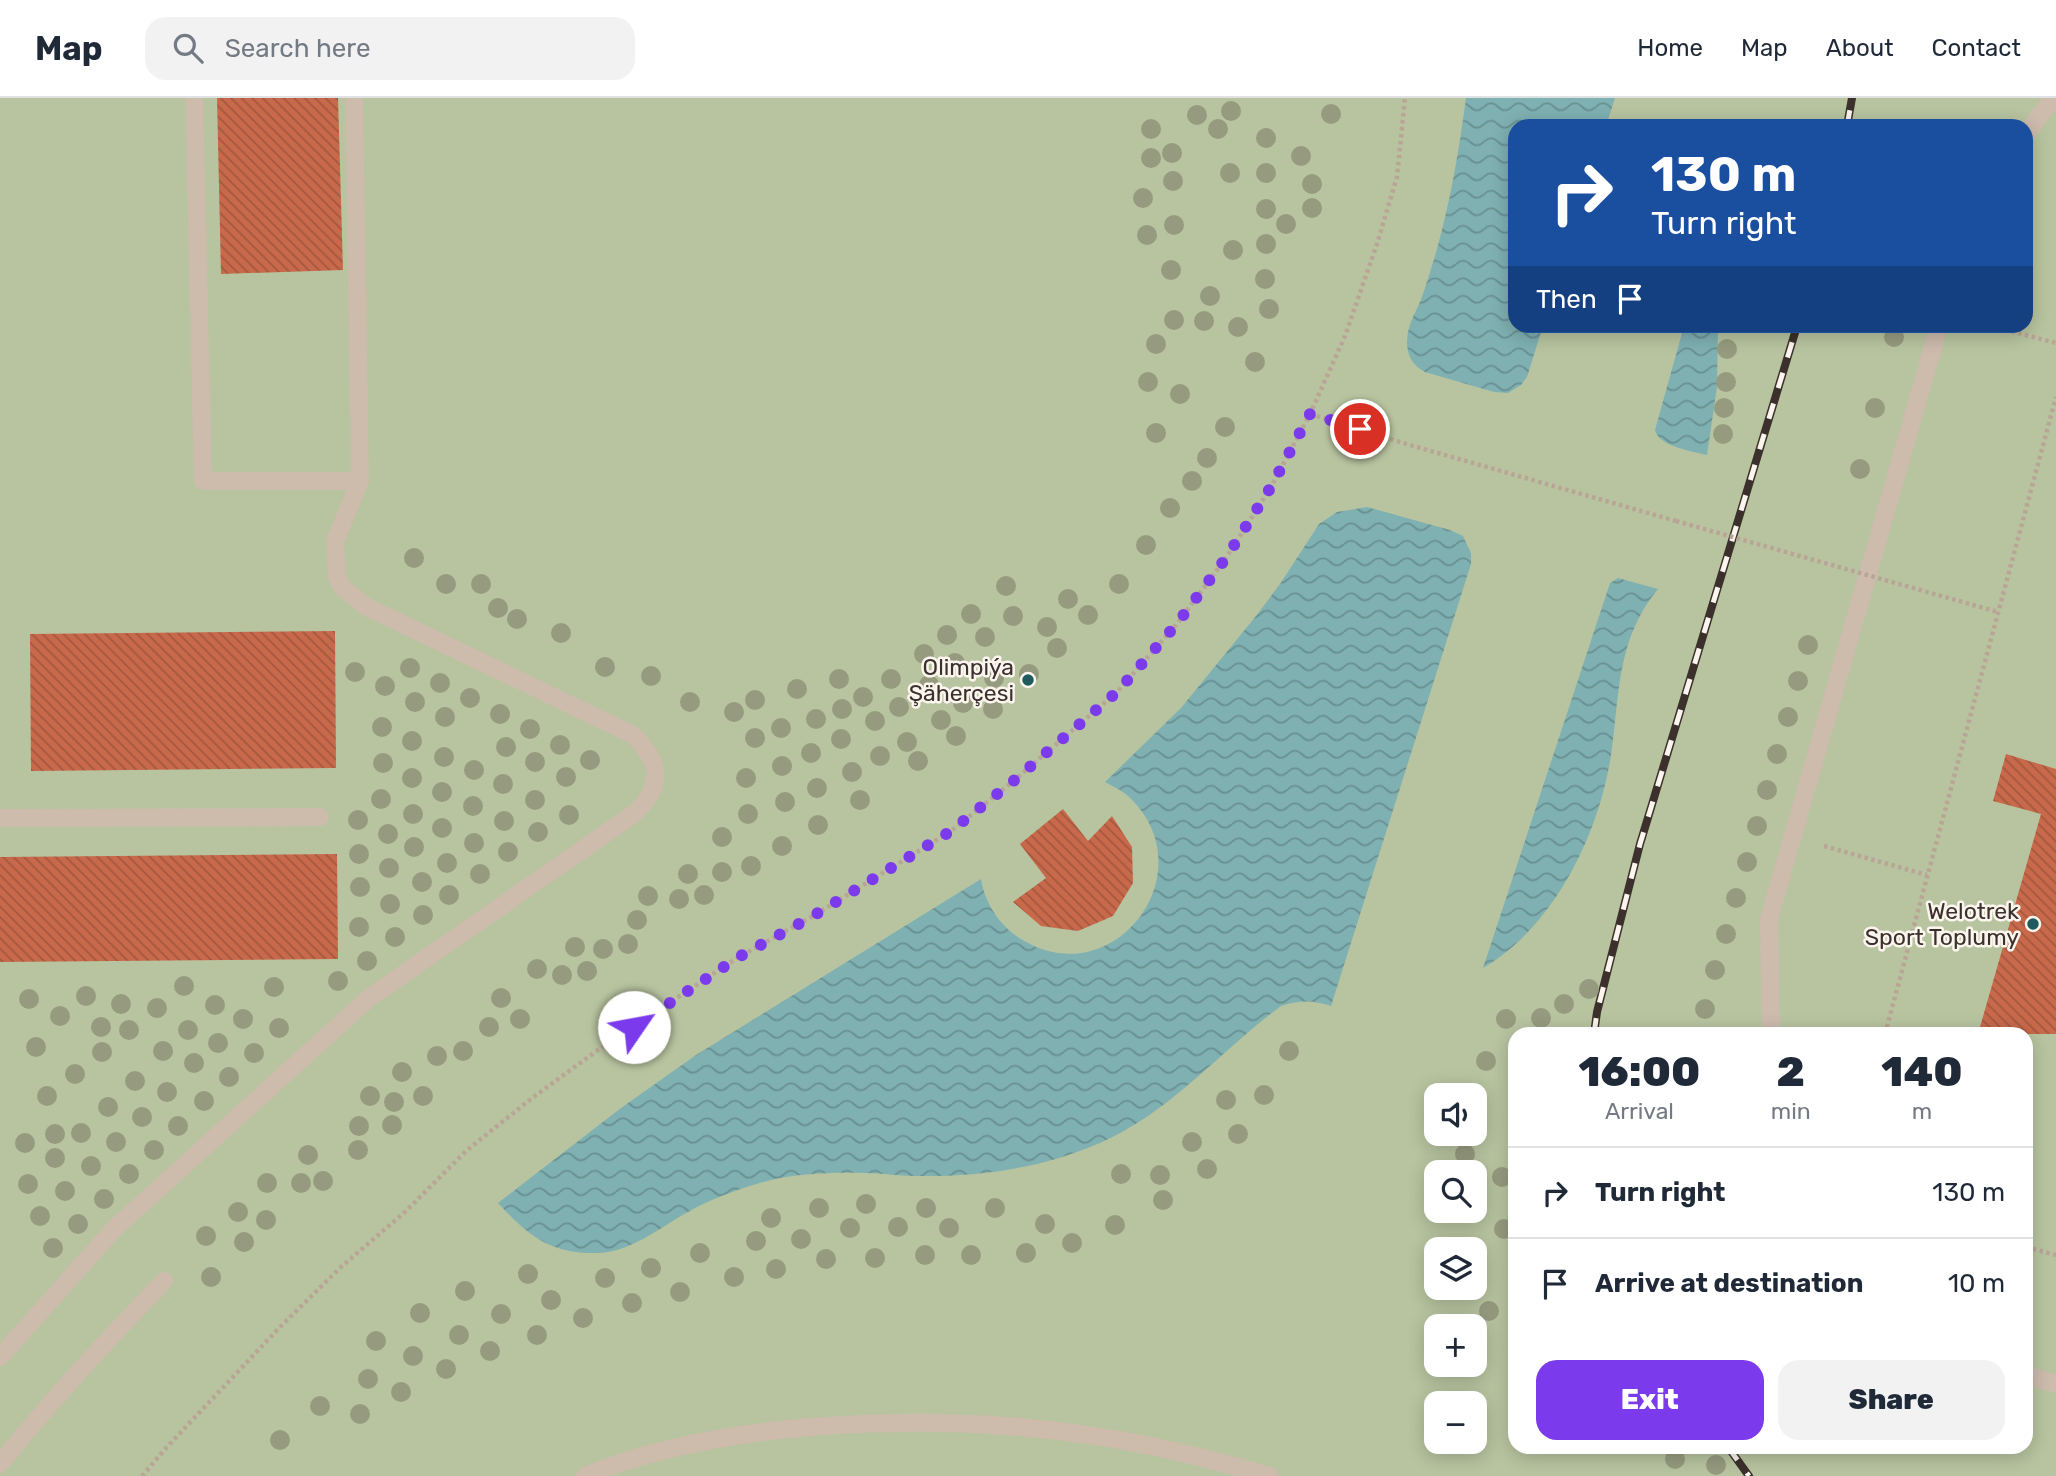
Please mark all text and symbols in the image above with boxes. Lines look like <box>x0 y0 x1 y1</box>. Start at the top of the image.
search box <box>145 17 635 80</box>
text: Map <box>35 29 103 68</box>
icon: search <box>169 29 207 67</box>
text: Search here <box>225 33 370 64</box>
text: Home <box>1637 34 1703 62</box>
text: Map <box>1741 34 1788 62</box>
text: About <box>1826 34 1894 62</box>
text: Contact <box>1932 34 2021 62</box>
text: 130 m <box>1651 145 1796 203</box>
icon: right <box>1536 147 1627 238</box>
text: Turn right <box>1651 204 1796 242</box>
icon: arrive <box>1611 280 1649 318</box>
text: Then <box>1536 284 1597 315</box>
pin <box>1330 399 1390 459</box>
icon: arrive <box>1341 410 1379 448</box>
place label: Olimpiýa Şäherçesi <box>909 653 1014 707</box>
marker: Olimpiýa Şäherçesi <box>1020 672 1036 688</box>
place label: Welotrek Sport Toplumy <box>1865 897 2019 951</box>
marker: Welotrek Sport Toplumy <box>2025 916 2041 932</box>
position arrow <box>597 990 671 1064</box>
text: 16:00 <box>1578 1047 1700 1097</box>
text: 2 <box>1777 1047 1805 1097</box>
text: 140 <box>1881 1047 1963 1097</box>
map controls <box>1424 1083 1487 1454</box>
button: sound <box>1424 1083 1487 1146</box>
text: Arrival <box>1605 1097 1674 1125</box>
text: min <box>1771 1097 1811 1125</box>
text: m <box>1912 1097 1932 1125</box>
button: search <box>1424 1160 1487 1223</box>
icon: right <box>1536 1174 1574 1212</box>
text: Turn right <box>1595 1177 1725 1208</box>
text: 130 m <box>1932 1177 2005 1208</box>
button: layers <box>1424 1237 1487 1300</box>
icon: arrive <box>1536 1265 1574 1303</box>
text: Arrive at destination <box>1595 1268 1863 1299</box>
text: 10 m <box>1948 1268 2005 1299</box>
button: + <box>1424 1314 1487 1377</box>
button: Exit <box>1536 1360 1764 1440</box>
button: Share <box>1778 1360 2005 1440</box>
button: − <box>1424 1391 1487 1454</box>

